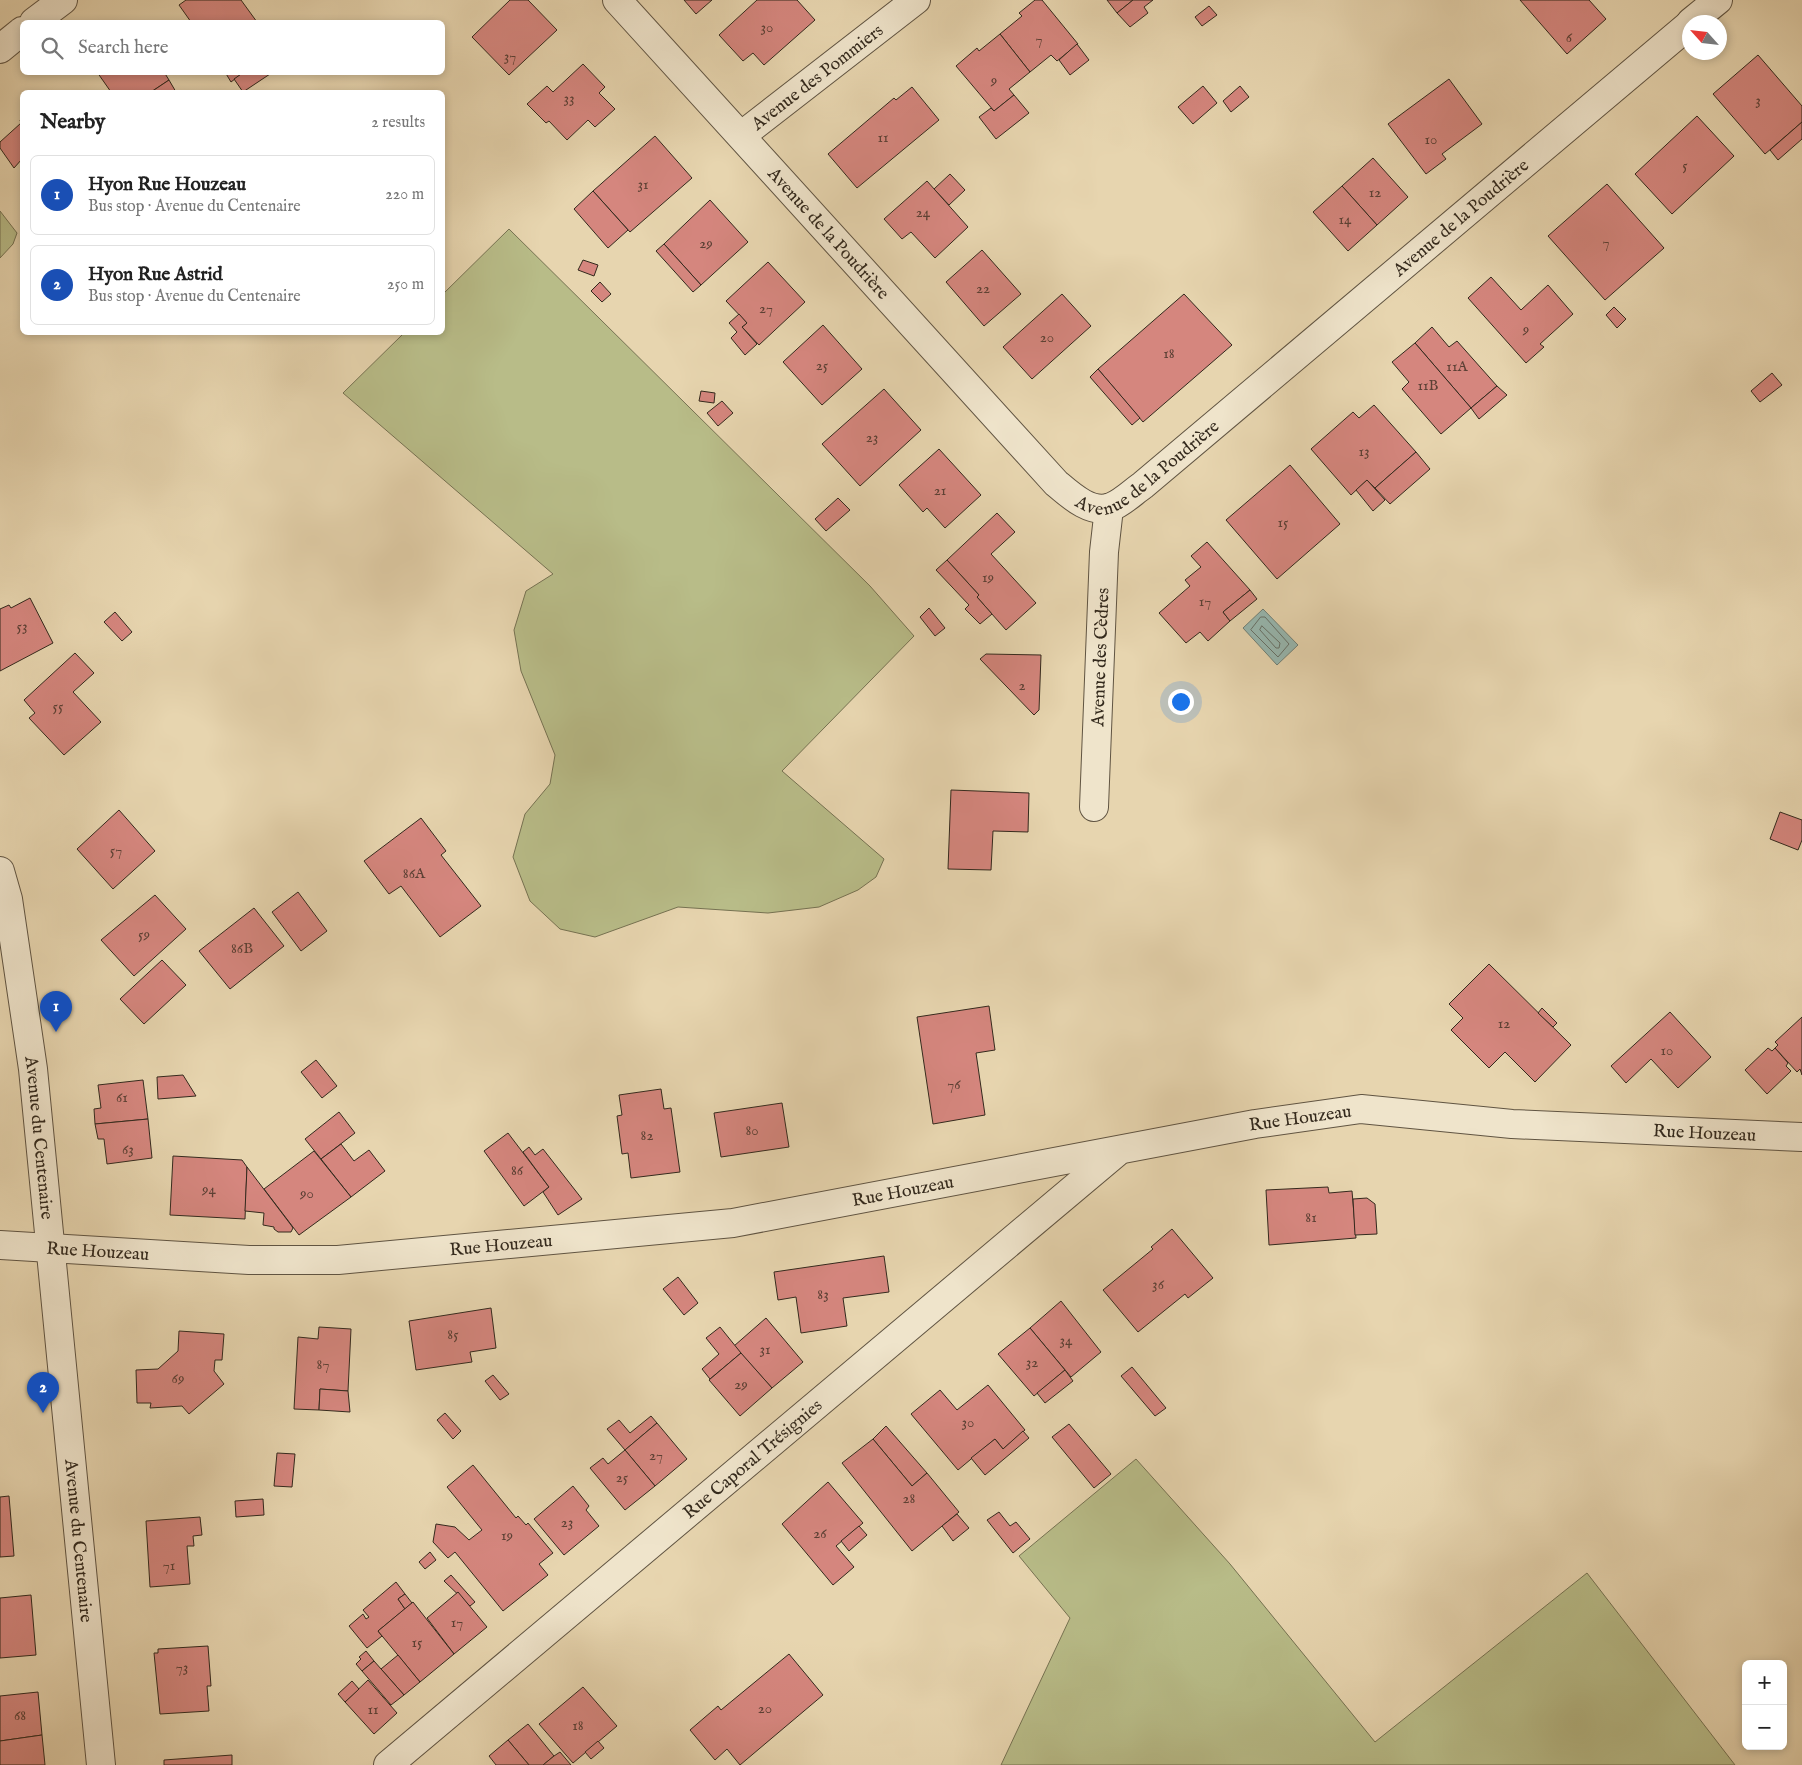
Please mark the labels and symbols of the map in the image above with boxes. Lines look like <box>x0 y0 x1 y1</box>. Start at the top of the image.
north arrow <box>1682 15 1727 60</box>
house number: 30 <box>761 18 773 37</box>
street label: Avenue des Pommiers <box>747 20 888 137</box>
house number: 6 <box>1566 28 1573 47</box>
house number: 7 <box>1035 30 1043 49</box>
house number: 37 <box>504 47 516 66</box>
house number: 9 <box>990 71 997 90</box>
house number: 33 <box>563 89 575 108</box>
house number: 3 <box>1755 91 1761 110</box>
house number: 11 <box>877 128 889 147</box>
house number: 10 <box>1425 130 1437 149</box>
street label: Avenue de la Poudrière <box>1388 155 1534 283</box>
house number: 5 <box>1682 156 1688 175</box>
street label: Avenue de la Poudrière <box>761 163 894 305</box>
house number: 31 <box>637 175 649 194</box>
house number: 12 <box>1369 183 1381 202</box>
house number: 24 <box>916 203 931 222</box>
house number: 14 <box>1339 210 1352 229</box>
house number: 7 <box>1602 233 1610 252</box>
house number: 29 <box>699 234 713 253</box>
house number: 22 <box>976 279 990 298</box>
house number: 27 <box>759 299 773 318</box>
house number: 9 <box>1522 320 1529 339</box>
house number: 20 <box>1040 328 1054 347</box>
house number: 18 <box>1163 344 1175 363</box>
house number: 25 <box>816 356 829 375</box>
house number: 11A <box>1446 357 1469 376</box>
house number: 11B <box>1417 376 1439 395</box>
street label: Avenue de la Poudrière <box>1070 416 1225 522</box>
house number: 23 <box>866 428 878 447</box>
house number: 13 <box>1358 442 1370 461</box>
house number: 21 <box>934 481 946 500</box>
house number: 15 <box>1277 513 1289 532</box>
house number: 19 <box>982 568 994 587</box>
street label: Avenue des Cèdres <box>1087 587 1116 728</box>
house number: 17 <box>1199 592 1211 611</box>
house number: 53 <box>16 617 28 636</box>
house number: 2 <box>1018 676 1026 695</box>
your location <box>1168 689 1194 715</box>
house number: 55 <box>53 697 64 716</box>
house number: 57 <box>110 841 122 860</box>
house number: 86A <box>403 864 426 883</box>
house number: 59 <box>138 925 150 944</box>
house number: 86B <box>231 939 253 958</box>
pin: 1 <box>40 991 72 1032</box>
house number: 12 <box>1498 1014 1510 1033</box>
house number: 10 <box>1661 1041 1673 1060</box>
street label: Avenue du Centenaire <box>18 1054 58 1221</box>
house number: 76 <box>947 1075 961 1094</box>
house number: 61 <box>116 1088 128 1107</box>
street label: Rue Houzeau <box>1248 1101 1353 1138</box>
street label: Rue Houzeau <box>1652 1120 1756 1148</box>
house number: 80 <box>745 1121 759 1140</box>
house number: 82 <box>641 1126 653 1145</box>
house number: 63 <box>122 1140 134 1159</box>
house number: 86 <box>511 1161 524 1180</box>
street label: Rue Houzeau <box>850 1171 956 1213</box>
house number: 94 <box>201 1180 217 1199</box>
house number: 90 <box>299 1184 314 1203</box>
house number: 81 <box>1305 1208 1317 1227</box>
street label: Rue Houzeau <box>449 1230 553 1262</box>
street label: Rue Houzeau <box>46 1238 150 1267</box>
house number: 36 <box>1152 1275 1165 1294</box>
house number: 83 <box>817 1285 829 1304</box>
house number: 85 <box>447 1325 459 1344</box>
house number: 34 <box>1060 1331 1073 1350</box>
house number: 31 <box>759 1340 771 1359</box>
house number: 32 <box>1026 1353 1038 1372</box>
house number: 87 <box>317 1355 329 1374</box>
house number: 69 <box>172 1369 184 1388</box>
pin: 2 <box>27 1372 59 1413</box>
house number: 29 <box>734 1375 748 1394</box>
street label: Rue Caporal Trésignies <box>679 1395 828 1525</box>
house number: 30 <box>962 1413 974 1432</box>
house number: 27 <box>649 1446 663 1465</box>
street label: Avenue du Centenaire <box>58 1457 97 1624</box>
house number: 25 <box>616 1468 629 1487</box>
house number: 28 <box>903 1489 916 1508</box>
house number: 23 <box>561 1513 573 1532</box>
house number: 26 <box>813 1524 827 1543</box>
house number: 19 <box>501 1526 513 1545</box>
house number: 71 <box>163 1556 175 1575</box>
house number: 17 <box>451 1613 463 1632</box>
house number: 15 <box>411 1633 423 1652</box>
house number: 73 <box>176 1658 188 1677</box>
house number: 20 <box>758 1699 772 1718</box>
house number: 11 <box>367 1700 379 1719</box>
house number: 68 <box>14 1706 26 1725</box>
house number: 18 <box>572 1716 584 1735</box>

